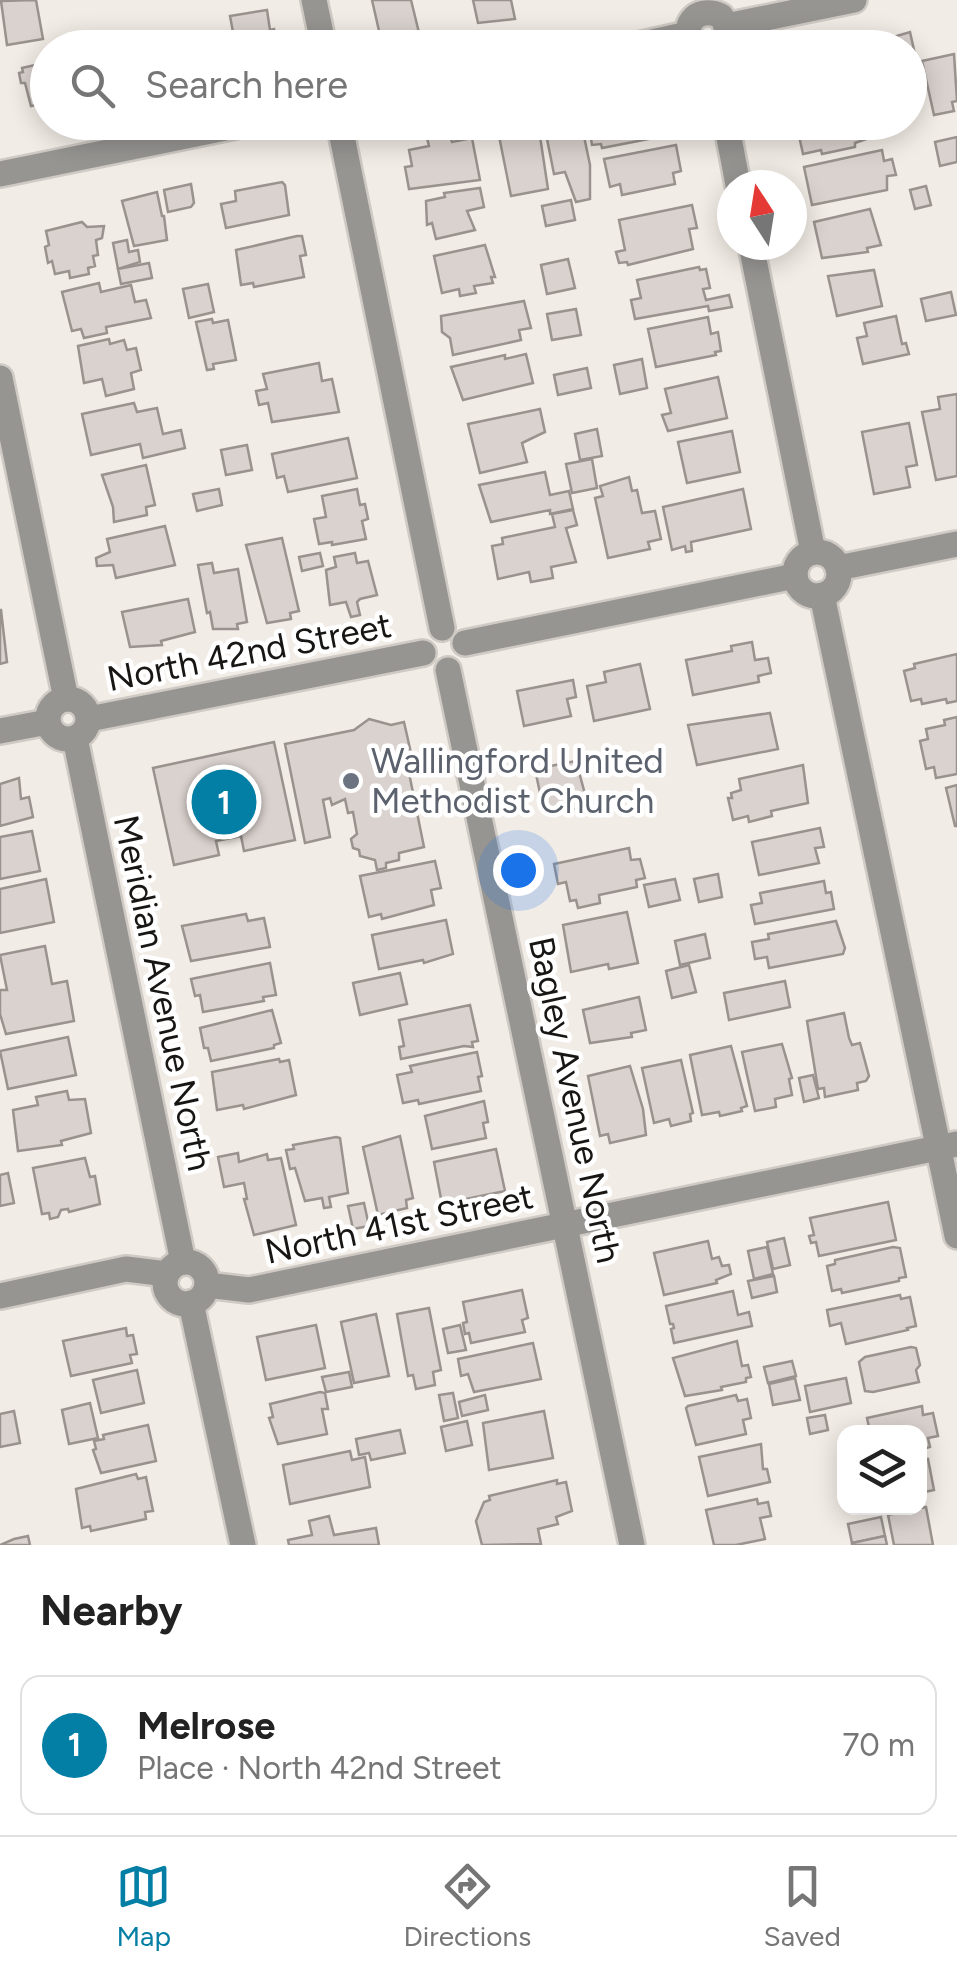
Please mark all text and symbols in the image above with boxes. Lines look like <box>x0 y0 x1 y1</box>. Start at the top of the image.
search box <box>30 30 927 140</box>
icon: search <box>65 58 120 113</box>
text: Search here <box>145 62 348 108</box>
north arrow <box>717 170 807 260</box>
street label: North 42nd Street <box>103 604 395 700</box>
place label: Wallingford United Methodist Church <box>371 740 664 822</box>
pin: 1 <box>192 764 256 840</box>
marker: Wallingford United Methodist Church <box>340 770 362 792</box>
street label: Meridian Avenue North <box>105 811 221 1175</box>
your location <box>493 845 544 896</box>
street label: Bagley Avenue North <box>520 933 630 1267</box>
street label: North 41st Street <box>261 1175 537 1273</box>
map controls <box>837 1425 927 1515</box>
button: layers <box>837 1425 927 1515</box>
text: Nearby <box>40 1585 182 1636</box>
text: Melrose <box>137 1703 275 1749</box>
text: 1 <box>68 1726 81 1764</box>
text: 70 m <box>842 1726 915 1764</box>
text: Place · North 42nd Street <box>137 1749 501 1787</box>
tab: Map <box>116 1859 171 1953</box>
tab: Directions <box>404 1859 531 1953</box>
tab: Saved <box>764 1859 841 1953</box>

